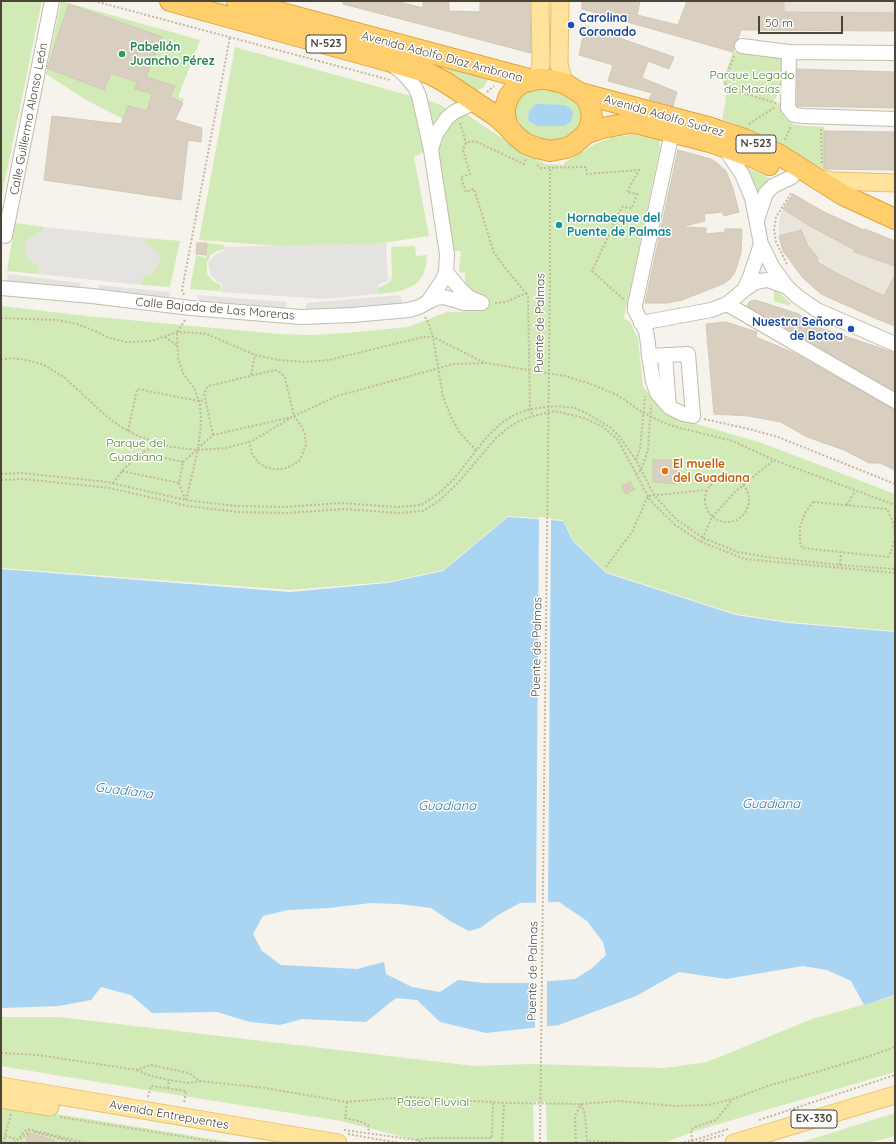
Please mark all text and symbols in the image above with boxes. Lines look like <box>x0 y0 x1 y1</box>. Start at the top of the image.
scale bar <box>760 8 845 34</box>
place label: Carolina Coronado <box>579 11 636 39</box>
text: 50 m <box>765 15 793 30</box>
marker: Carolina Coronado <box>566 20 576 30</box>
street label: Avenida Adolfo Díaz Ambrona <box>360 28 524 86</box>
road number: N-523 <box>306 35 346 53</box>
place label: Pabellón Juancho Pérez <box>130 40 215 68</box>
street label: Calle Guillermo Alonso León <box>7 42 51 196</box>
marker: Pabellón Juancho Pérez <box>117 49 127 59</box>
park label: Parque Legado de Macías <box>709 68 795 96</box>
street label: Avenida Adolfo Suárez <box>602 92 726 140</box>
road number: N-523 <box>736 135 776 153</box>
place label: Hornabeque del Puente de Palmas <box>567 211 671 239</box>
marker: Hornabeque del Puente de Palmas <box>554 220 564 230</box>
street label: Puente de Palmas <box>532 273 548 373</box>
street label: Calle Bajada de Las Moreras <box>135 295 295 323</box>
place label: Nuestra Señora de Botoa <box>752 315 843 343</box>
marker: Nuestra Señora de Botoa <box>846 324 856 334</box>
park label: Parque del Guadiana <box>106 436 166 464</box>
place label: El muelle del Guadiana <box>673 457 750 485</box>
marker: El muelle del Guadiana <box>660 466 670 476</box>
street label: Puente de Palmas <box>529 597 545 697</box>
water label: Guadiana <box>94 780 154 802</box>
water label: Guadiana <box>742 796 800 812</box>
water label: Guadiana <box>418 798 476 814</box>
street label: Puente de Palmas <box>525 921 541 1021</box>
park label: Paseo Fluvial <box>397 1095 469 1109</box>
street label: Avenida Entrepuentes <box>108 1097 230 1133</box>
road number: EX-330 <box>791 1110 837 1128</box>

